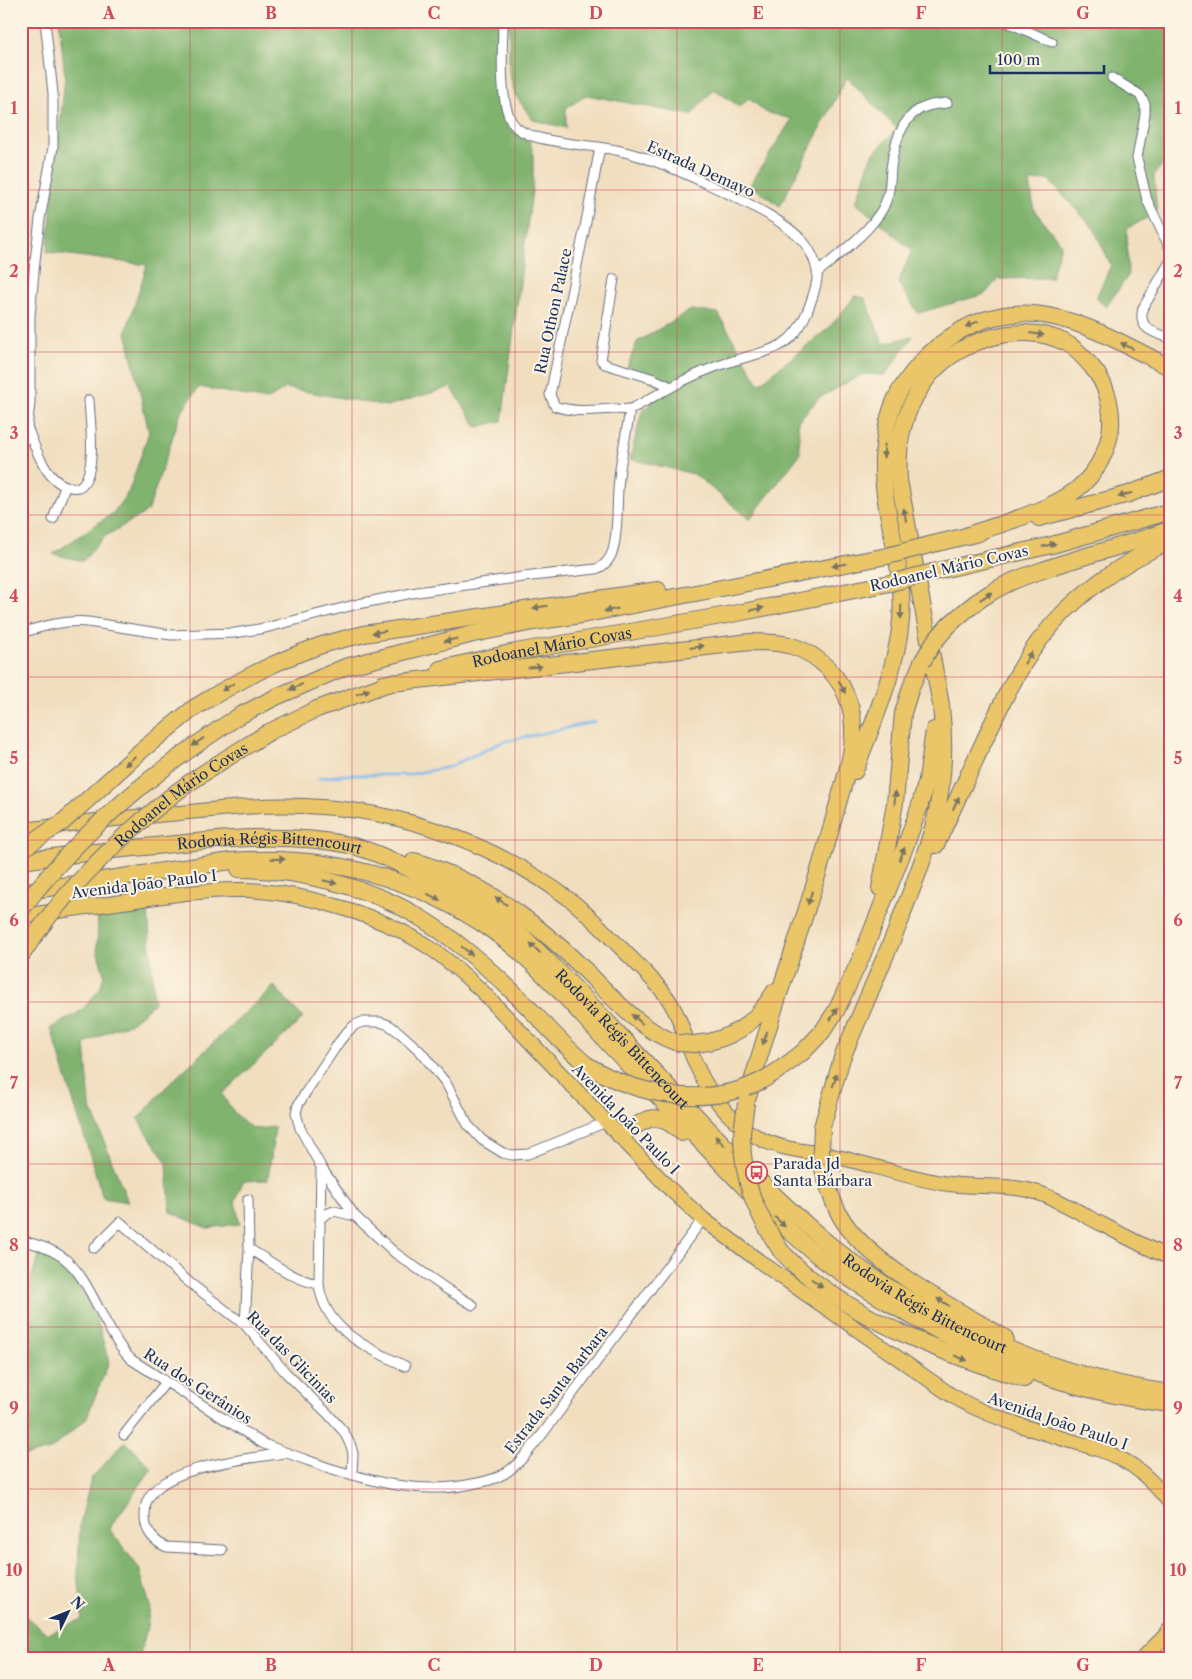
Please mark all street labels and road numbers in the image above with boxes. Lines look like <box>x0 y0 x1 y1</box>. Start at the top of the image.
street label: Estrada Demayo <box>644 137 758 201</box>
street label: Rua Othon Palace <box>530 246 576 376</box>
street label: Rodoanel Mário Covas <box>868 541 1030 595</box>
street label: Rodoanel Mário Covas <box>470 622 633 671</box>
street label: Rodoanel Mário Covas <box>110 738 251 850</box>
street label: Rodovia Régis Bittencourt <box>176 828 365 858</box>
street label: Avenida João Paulo I <box>69 866 218 902</box>
street label: Rodovia Régis Bittencourt <box>551 964 694 1113</box>
street label: Avenida João Paulo I <box>568 1059 684 1178</box>
street label: Rodovia Régis Bittencourt <box>839 1249 1011 1357</box>
street label: Rua das Glicinias <box>243 1307 341 1407</box>
street label: Estrada Santa Barbara <box>500 1323 612 1457</box>
street label: Rua dos Gerânios <box>140 1344 256 1428</box>
street label: Avenida João Paulo I <box>985 1388 1130 1454</box>

